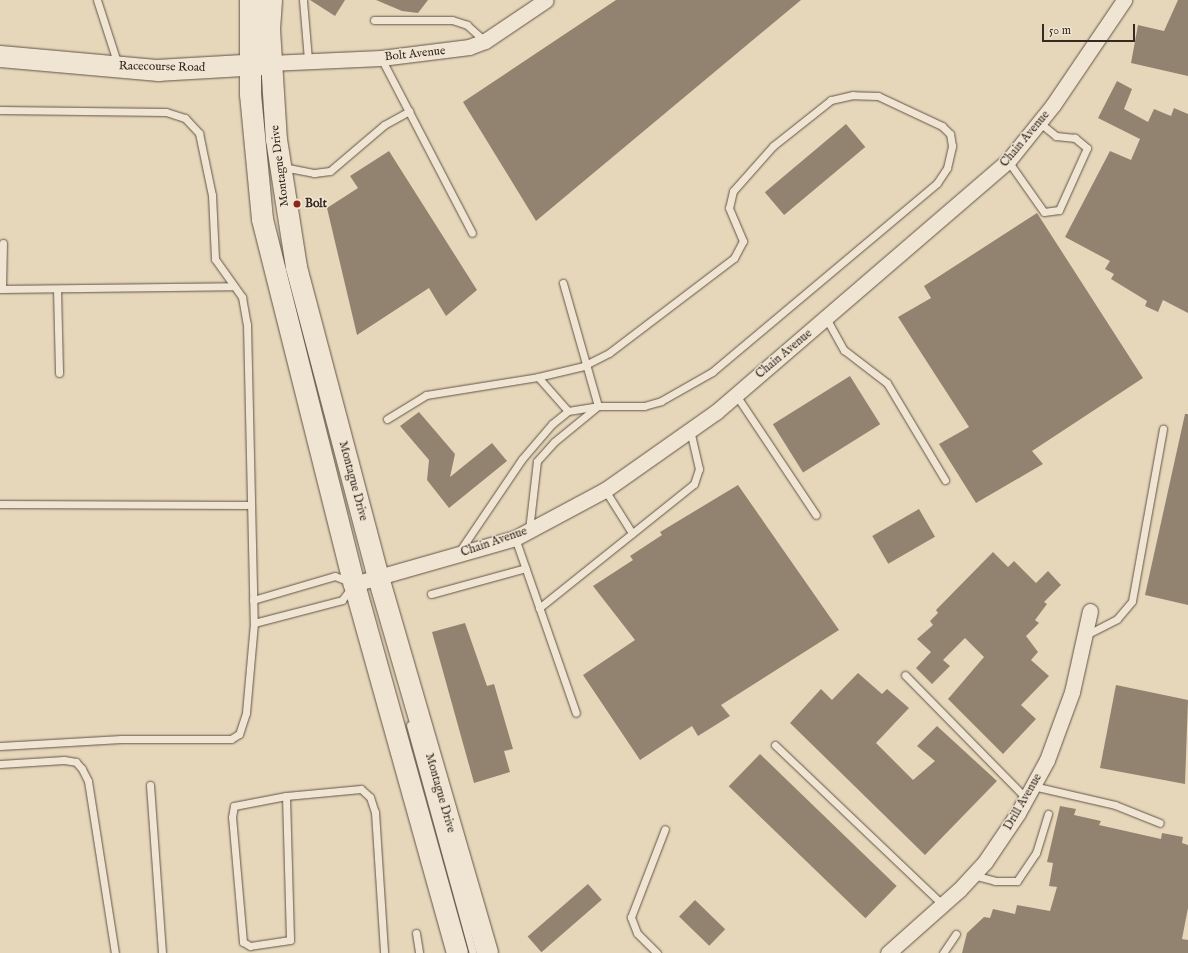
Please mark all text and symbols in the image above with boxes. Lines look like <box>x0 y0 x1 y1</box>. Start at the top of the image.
scale bar <box>1044 16 1137 42</box>
text: 50 m <box>1049 23 1071 38</box>
street label: Bolt Avenue <box>384 44 446 64</box>
street label: Racecourse Road <box>119 59 205 75</box>
street label: Chain Avenue <box>997 108 1053 170</box>
street label: Montague Drive <box>268 124 292 208</box>
place label: Bolt <box>305 197 327 211</box>
marker: Bolt <box>292 199 302 209</box>
street label: Chain Avenue <box>753 326 815 382</box>
street label: Montague Drive <box>335 440 371 522</box>
street label: Chain Avenue <box>459 524 529 560</box>
street label: Montague Drive <box>422 752 458 834</box>
street label: Drill Avenue <box>1001 771 1045 833</box>

